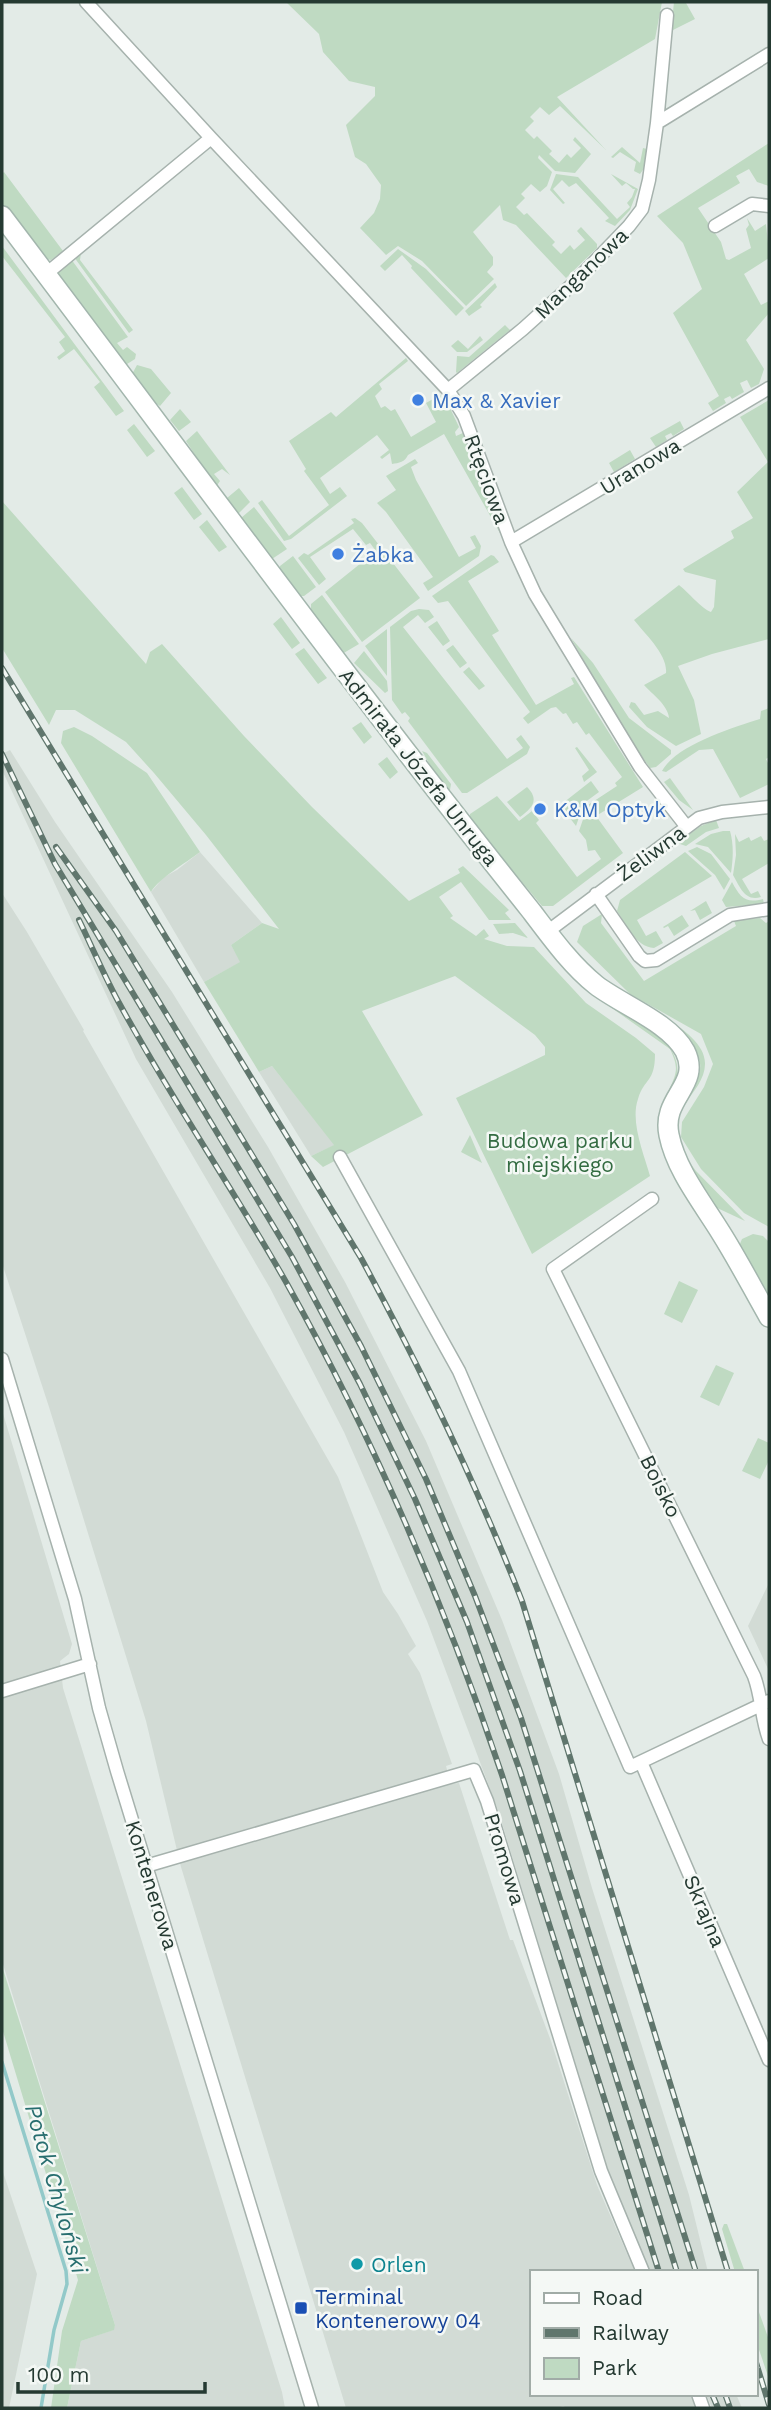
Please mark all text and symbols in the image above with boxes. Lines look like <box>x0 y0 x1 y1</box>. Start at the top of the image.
street label: Manganowa <box>529 222 633 324</box>
place label: Max & Xavier <box>432 388 561 413</box>
marker: Max & Xavier <box>410 392 426 408</box>
street label: Rtęciowa <box>459 431 515 527</box>
street label: Uranowa <box>595 432 685 500</box>
place label: Żabka <box>352 542 414 567</box>
marker: Żabka <box>330 546 346 562</box>
street label: Admirała Józefa Unruga <box>334 663 504 871</box>
place label: K&M Optyk <box>554 797 666 822</box>
marker: K&M Optyk <box>532 801 548 817</box>
street label: Żeliwna <box>612 820 691 886</box>
park label: Budowa parku miejskiego <box>487 1128 633 1177</box>
street label: Boisko <box>635 1450 687 1522</box>
street label: Promowa <box>479 1810 531 1908</box>
street label: Kontenerowa <box>120 1817 184 1953</box>
street label: Skrajna <box>679 1871 731 1951</box>
water label: Potok Chyloński <box>19 2101 93 2278</box>
place label: Orlen <box>371 2252 427 2277</box>
marker: Orlen <box>349 2256 365 2272</box>
legend <box>530 2270 757 2396</box>
place label: Terminal Kontenerowy 04 <box>315 2284 481 2333</box>
text: Road <box>592 2285 643 2310</box>
marker: Terminal Kontenerowy 04 <box>293 2300 309 2316</box>
text: Railway <box>592 2320 669 2345</box>
scale bar <box>18 2350 205 2394</box>
text: Park <box>592 2355 637 2380</box>
text: 100 m <box>28 2362 90 2387</box>

